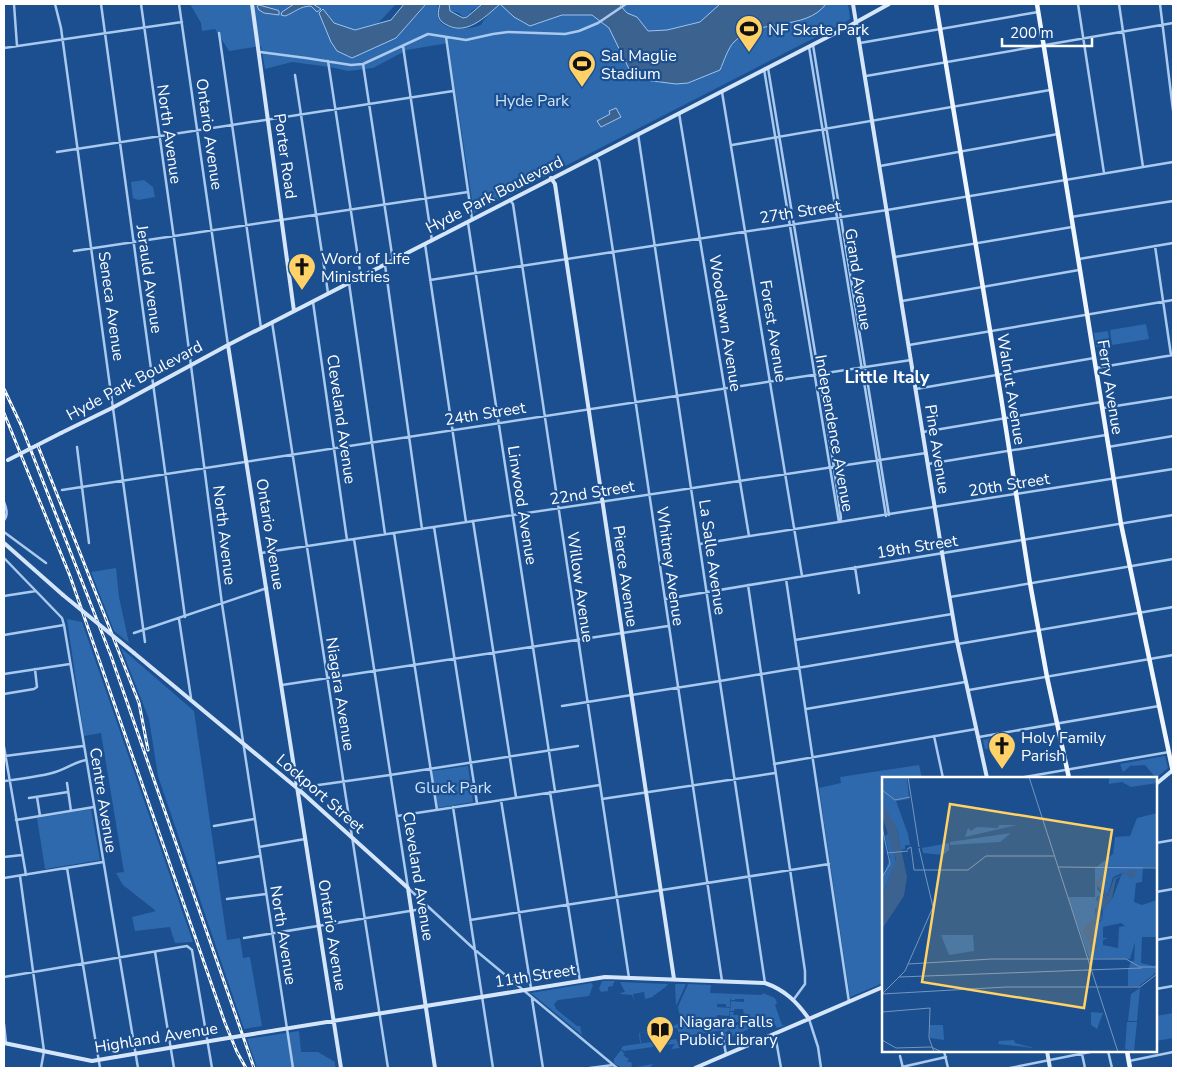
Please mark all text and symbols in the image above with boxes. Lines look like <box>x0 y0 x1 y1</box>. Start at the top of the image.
sports icon: NF Skate Park <box>734 14 764 53</box>
scale bar <box>1002 15 1092 47</box>
place label: NF Skate Park <box>768 19 870 41</box>
text: 200 m <box>1010 23 1054 43</box>
place label: Sal Maglie Stadium <box>601 45 677 85</box>
sports icon: Sal Maglie Stadium <box>567 49 597 88</box>
street label: Ontario Avenue <box>190 77 228 191</box>
street label: North Avenue <box>151 83 187 185</box>
park label: Hyde Park <box>495 90 570 112</box>
street label: Porter Road <box>268 112 302 200</box>
street label: Hyde Park Boulevard <box>422 151 567 239</box>
street label: 27th Street <box>758 195 843 229</box>
street label: Jerauld Avenue <box>130 222 168 335</box>
street label: Grand Avenue <box>839 227 877 332</box>
place label: Word of Life Ministries <box>321 248 410 288</box>
street label: Seneca Avenue <box>92 250 130 362</box>
church icon: Word of Life Ministries <box>287 252 317 291</box>
street label: Woodlawn Avenue <box>703 253 747 393</box>
street label: Forest Avenue <box>754 278 792 384</box>
street label: Walnut Avenue <box>991 332 1031 446</box>
street label: Hyde Park Boulevard <box>62 336 207 426</box>
street label: Ferry Avenue <box>1092 338 1128 436</box>
street label: Cleveland Avenue <box>321 353 361 485</box>
street label: Independence Avenue <box>809 353 859 513</box>
district label: Little Italy <box>844 365 930 389</box>
street label: 24th Street <box>443 397 528 431</box>
street label: Pine Avenue <box>919 403 955 495</box>
street label: Linwood Avenue <box>502 444 542 566</box>
street label: 20th Street <box>967 468 1052 502</box>
street label: 22nd Street <box>548 475 636 511</box>
street label: Ontario Avenue <box>250 477 290 591</box>
street label: North Avenue <box>207 484 241 586</box>
street label: La Salle Avenue <box>693 498 731 616</box>
street label: Whitney Avenue <box>651 505 689 627</box>
street label: Pierce Avenue <box>607 524 643 628</box>
street label: Willow Avenue <box>561 530 599 644</box>
street label: 19th Street <box>875 530 960 564</box>
street label: Niagara Avenue <box>320 636 360 752</box>
place label: Holy Family Parish <box>1021 727 1107 767</box>
church icon: Holy Family Parish <box>987 731 1017 770</box>
street label: Centre Avenue <box>84 746 122 854</box>
street label: Lockport Street <box>271 749 370 839</box>
park label: Gluck Park <box>415 777 492 799</box>
inset map <box>882 777 1157 1052</box>
street label: Cleveland Avenue <box>397 810 439 942</box>
street label: Ontario Avenue <box>312 878 352 992</box>
street label: North Avenue <box>264 884 302 986</box>
street label: 11th Street <box>493 959 578 993</box>
place label: Niagara Falls Public Library <box>679 1011 778 1051</box>
library icon: Niagara Falls Public Library <box>645 1015 675 1054</box>
street label: Highland Avenue <box>93 1017 219 1059</box>

